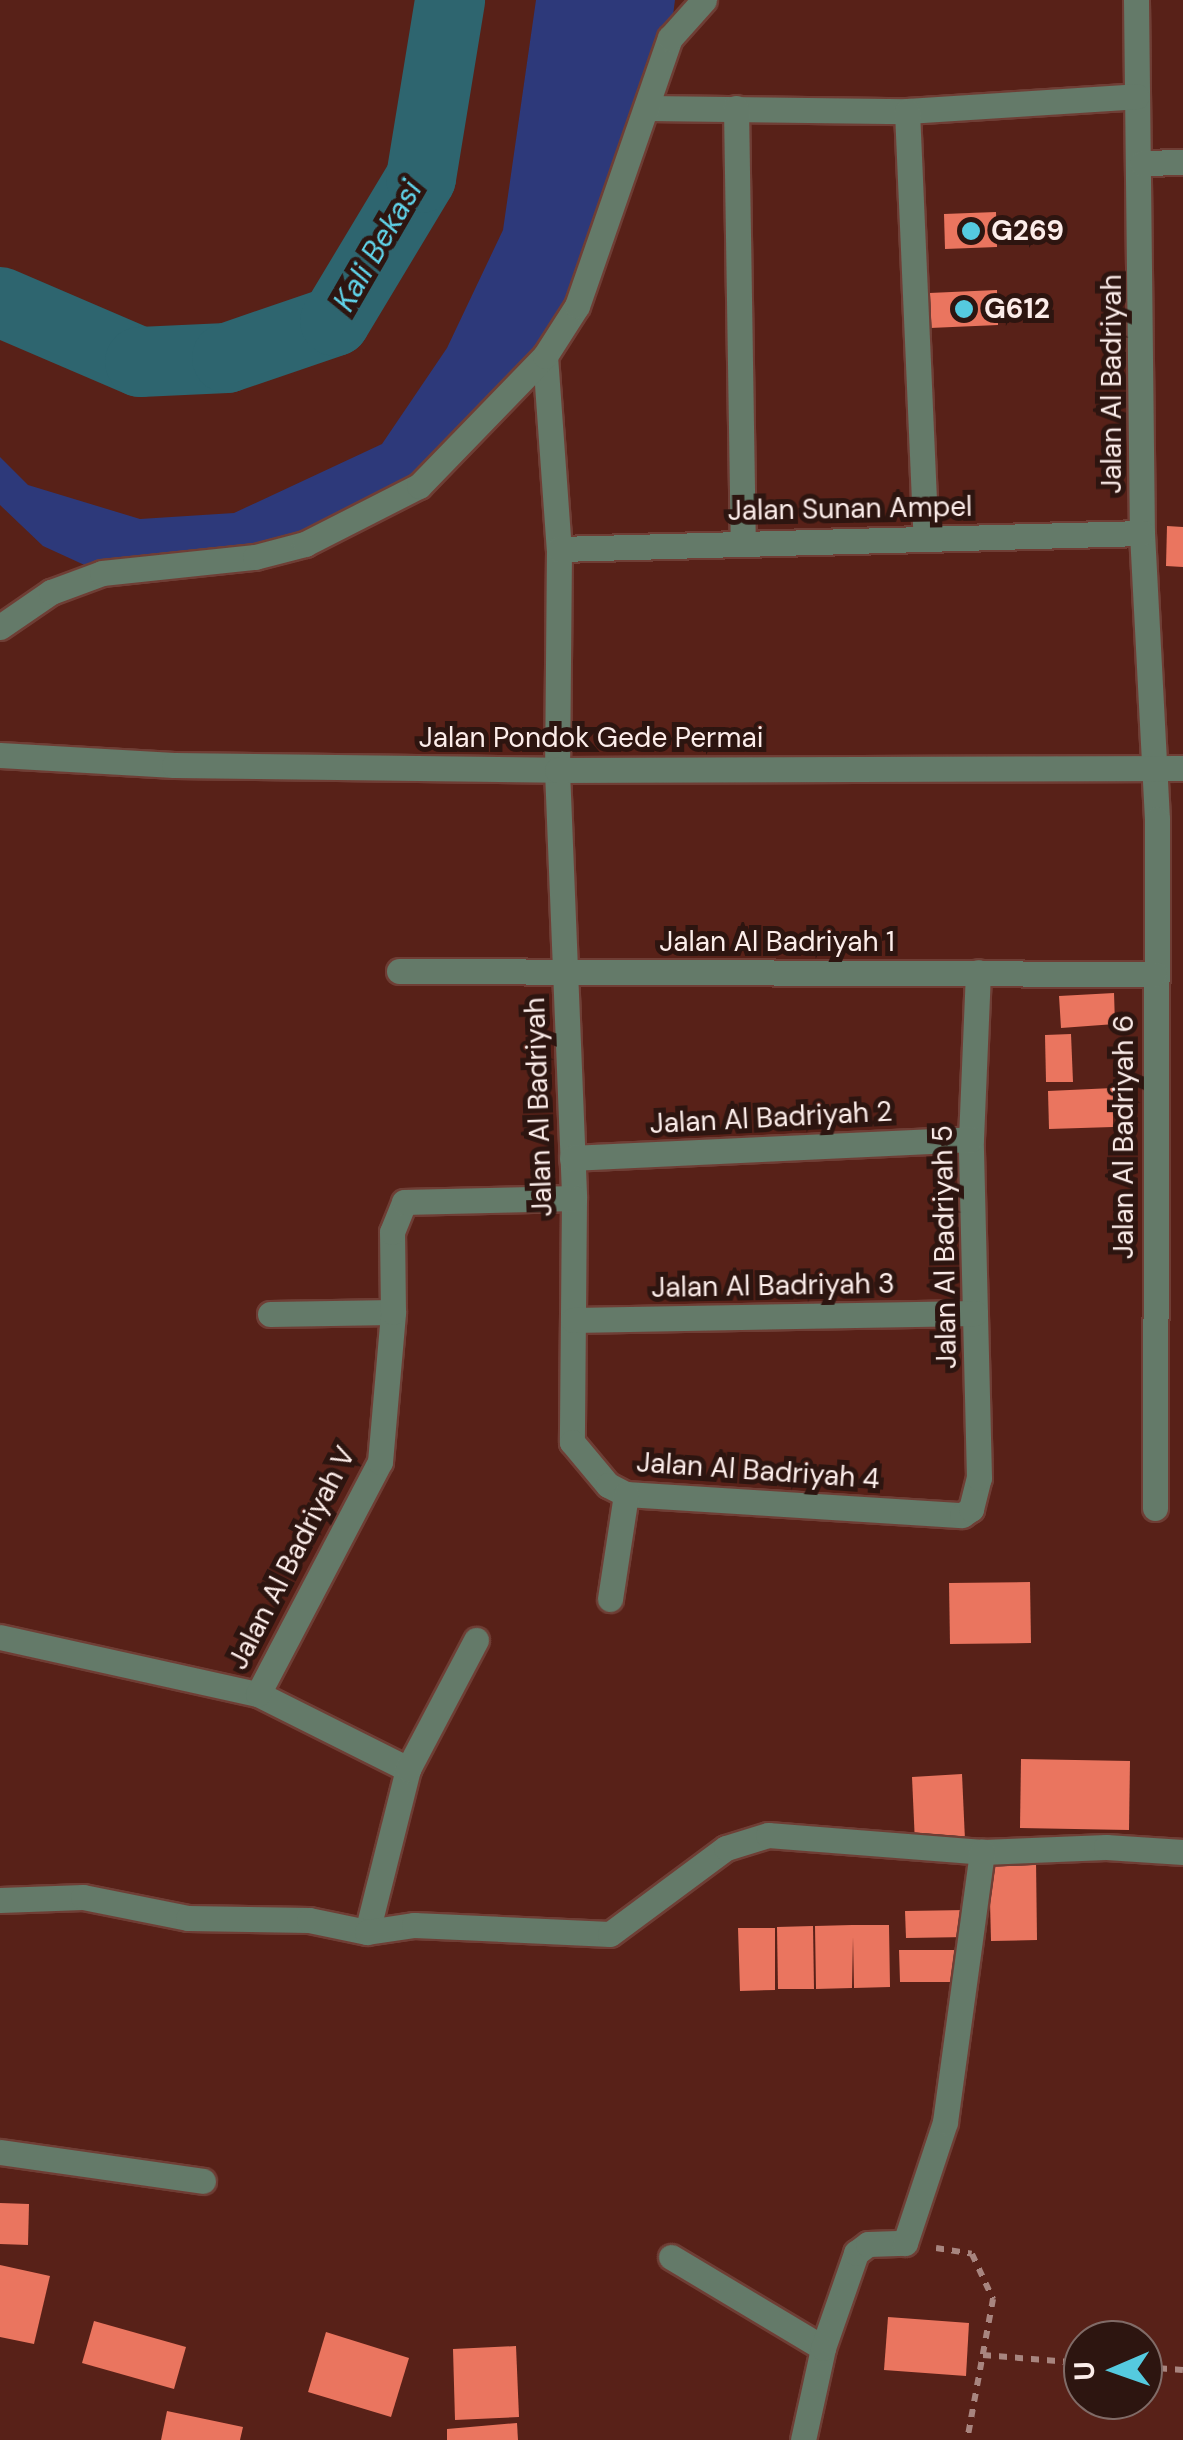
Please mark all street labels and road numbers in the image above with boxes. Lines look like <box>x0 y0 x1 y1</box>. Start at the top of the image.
street label: Jalan Al Badriyah <box>1095 274 1129 494</box>
street label: Jalan Sunan Ampel <box>727 490 973 528</box>
street label: Jalan Pondok Gede Permai <box>419 721 763 755</box>
street label: Jalan Al Badriyah 1 <box>659 925 895 959</box>
street label: Jalan Al Badriyah <box>518 997 560 1217</box>
street label: Jalan Al Badriyah 6 <box>1107 1015 1141 1259</box>
street label: Jalan Al Badriyah 2 <box>649 1095 893 1141</box>
street label: Jalan Al Badriyah 5 <box>926 1125 964 1369</box>
street label: Jalan Al Badriyah 3 <box>651 1267 895 1305</box>
street label: Jalan Al Badriyah V <box>221 1441 363 1675</box>
street label: Jalan Al Badriyah 4 <box>635 1446 881 1496</box>

